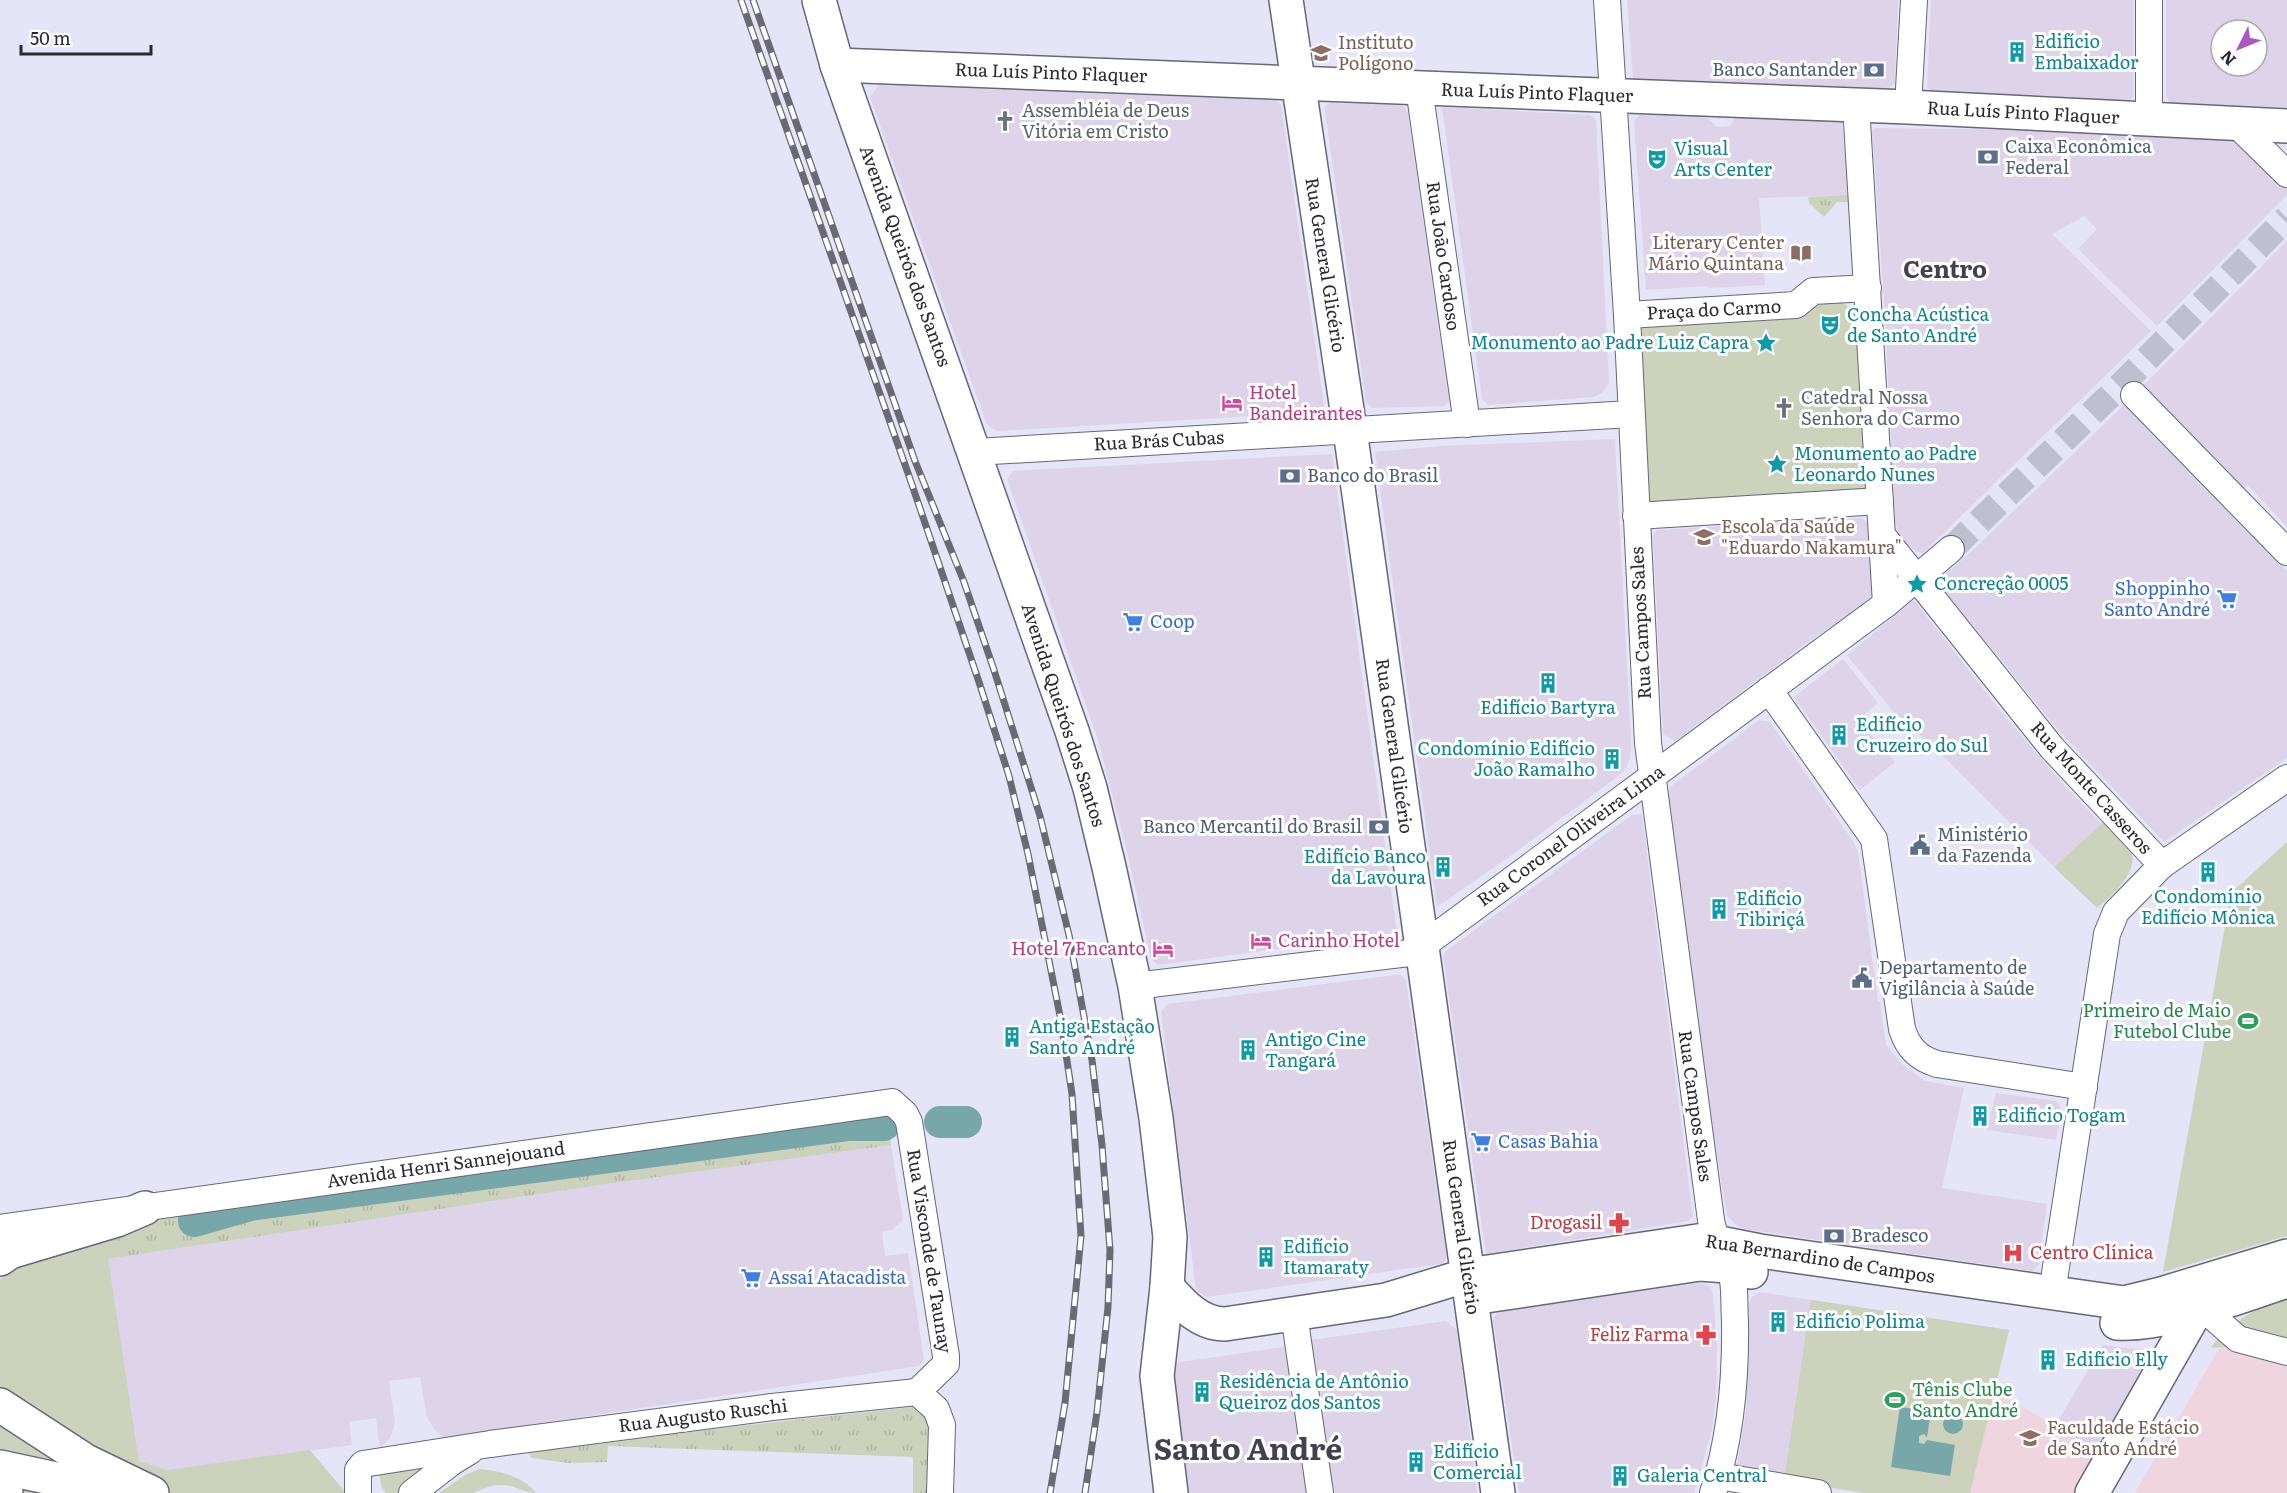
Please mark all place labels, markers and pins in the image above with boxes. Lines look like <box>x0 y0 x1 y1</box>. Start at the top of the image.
place label: Edifício Embaixador <box>2034 27 2139 75</box>
place label: Instituto Polígono <box>1338 28 1414 76</box>
building icon: Edifício Embaixador <box>2005 40 2029 64</box>
school or university icon: Instituto Polígono <box>1309 41 1333 65</box>
place label: Banco Santander <box>1712 55 1857 82</box>
bank icon: Banco Santander <box>1862 58 1886 82</box>
place label: Assembléia de Deus Vitória em Cristo <box>1022 96 1189 144</box>
church icon: Assembléia de Deus Vitória em Cristo <box>993 109 1017 133</box>
place label: Caixa Econômica Federal <box>2005 132 2152 180</box>
place label: Visual Arts Center <box>1674 134 1772 182</box>
bank icon: Caixa Econômica Federal <box>1976 145 2000 169</box>
theatre icon: Visual Arts Center <box>1645 147 1669 171</box>
place label: Literary Center Mário Quintana <box>1647 228 1784 276</box>
library icon: Literary Center Mário Quintana <box>1789 241 1813 265</box>
place label: Concha Acústica de Santo André <box>1847 300 1990 348</box>
theatre icon: Concha Acústica de Santo André <box>1818 313 1842 337</box>
place label: Monumento ao Padre Luiz Capra <box>1471 328 1749 355</box>
place icon: Monumento ao Padre Luiz Capra <box>1754 331 1778 355</box>
place label: Hotel Bandeirantes <box>1249 378 1362 426</box>
place label: Catedral Nossa Senhora do Carmo <box>1801 383 1960 431</box>
hotel icon: Hotel Bandeirantes <box>1220 391 1244 415</box>
church icon: Catedral Nossa Senhora do Carmo <box>1772 396 1796 420</box>
place label: Monumento ao Padre Leonardo Nunes <box>1794 439 1977 487</box>
place icon: Monumento ao Padre Leonardo Nunes <box>1765 452 1789 476</box>
place label: Banco do Brasil <box>1307 461 1438 488</box>
bank icon: Banco do Brasil <box>1278 464 1302 488</box>
place label: Escola da Saúde "Eduardo Nakamura" <box>1721 512 1902 560</box>
school or university icon: Escola da Saúde "Eduardo Nakamura" <box>1692 525 1716 549</box>
place label: Concreção 0005 <box>1934 569 2069 596</box>
place icon: Concreção 0005 <box>1905 572 1929 596</box>
place label: Shoppinho Santo André <box>2104 574 2210 622</box>
supermarket icon: Shoppinho Santo André <box>2215 587 2239 611</box>
place label: Coop <box>1150 607 1195 634</box>
supermarket icon: Coop <box>1121 610 1145 634</box>
building icon: Edifício Bartyra <box>1536 671 1560 695</box>
place label: Edifício Bartyra <box>1480 693 1616 720</box>
place label: Edifício Cruzeiro do Sul <box>1856 710 1988 758</box>
building icon: Edifício Cruzeiro do Sul <box>1827 723 1851 747</box>
place label: Condomínio Edifício João Ramalho <box>1418 734 1595 782</box>
building icon: Condomínio Edifício João Ramalho <box>1600 747 1624 771</box>
place label: Banco Mercantil do Brasil <box>1143 812 1362 839</box>
bank icon: Banco Mercantil do Brasil <box>1367 815 1391 839</box>
place label: Ministério da Fazenda <box>1937 820 2032 868</box>
public building icon: Ministério da Fazenda <box>1908 833 1932 857</box>
place label: Edifício Banco da Lavoura <box>1304 842 1426 890</box>
building icon: Edifício Banco da Lavoura <box>1431 855 1455 879</box>
building icon: Condomínio Edifício Mônica <box>2196 860 2220 884</box>
place label: Condomínio Edifício Mônica <box>2141 882 2275 930</box>
place label: Edifício Tibiriçá <box>1736 884 1805 932</box>
building icon: Edifício Tibiriçá <box>1707 897 1731 921</box>
place label: Carinho Hotel <box>1278 926 1400 953</box>
hotel icon: Carinho Hotel <box>1249 929 1273 953</box>
place label: Hotel 7 Encanto <box>1011 934 1146 961</box>
hotel icon: Hotel 7 Encanto <box>1151 937 1175 961</box>
place label: Departamento de Vigilância à Saúde <box>1879 953 2034 1001</box>
public building icon: Departamento de Vigilância à Saúde <box>1850 966 1874 990</box>
place label: Primeiro de Maio Futebol Clube <box>2083 996 2231 1044</box>
sports icon: Primeiro de Maio Futebol Clube <box>2236 1009 2260 1033</box>
place label: Antiga Estação Santo André <box>1029 1012 1155 1060</box>
building icon: Antiga Estação Santo André <box>1000 1025 1024 1049</box>
place label: Antigo Cine Tangará <box>1265 1025 1366 1073</box>
building icon: Antigo Cine Tangará <box>1236 1038 1260 1062</box>
place label: Edifício Togam <box>1997 1101 2126 1128</box>
building icon: Edifício Togam <box>1968 1104 1992 1128</box>
place label: Casas Bahia <box>1498 1127 1599 1154</box>
supermarket icon: Casas Bahia <box>1469 1130 1493 1154</box>
place label: Drogasil <box>1530 1208 1602 1235</box>
pharmacy icon: Drogasil <box>1607 1211 1631 1235</box>
place label: Bradesco <box>1851 1221 1928 1248</box>
bank icon: Bradesco <box>1822 1224 1846 1248</box>
place label: Edifício Itamaraty <box>1283 1232 1369 1280</box>
place label: Centro Clínica <box>2030 1238 2154 1265</box>
hospital icon: Centro Clínica <box>2001 1241 2025 1265</box>
building icon: Edifício Itamaraty <box>1254 1245 1278 1269</box>
place label: Assaí Atacadista <box>768 1263 907 1290</box>
supermarket icon: Assaí Atacadista <box>739 1266 763 1290</box>
place label: Edifício Polima <box>1795 1307 1925 1334</box>
building icon: Edifício Polima <box>1766 1310 1790 1334</box>
place label: Feliz Farma <box>1590 1320 1689 1347</box>
pharmacy icon: Feliz Farma <box>1694 1323 1718 1347</box>
place label: Edifício Elly <box>2065 1345 2168 1372</box>
building icon: Edifício Elly <box>2036 1348 2060 1372</box>
place label: Residência de Antônio Queiroz dos Santos <box>1219 1367 1409 1415</box>
place label: Tênis Clube Santo André <box>1912 1375 2018 1423</box>
building icon: Residência de Antônio Queiroz dos Santos <box>1190 1380 1214 1404</box>
sports icon: Tênis Clube Santo André <box>1883 1388 1907 1412</box>
place label: Faculdade Estácio de Santo André <box>2047 1413 2199 1461</box>
school or university icon: Faculdade Estácio de Santo André <box>2018 1426 2042 1450</box>
place label: Edifício Comercial <box>1433 1437 1522 1485</box>
building icon: Edifício Comercial <box>1404 1450 1428 1474</box>
place label: Galeria Central <box>1637 1461 1767 1488</box>
building icon: Galeria Central <box>1608 1464 1632 1488</box>

